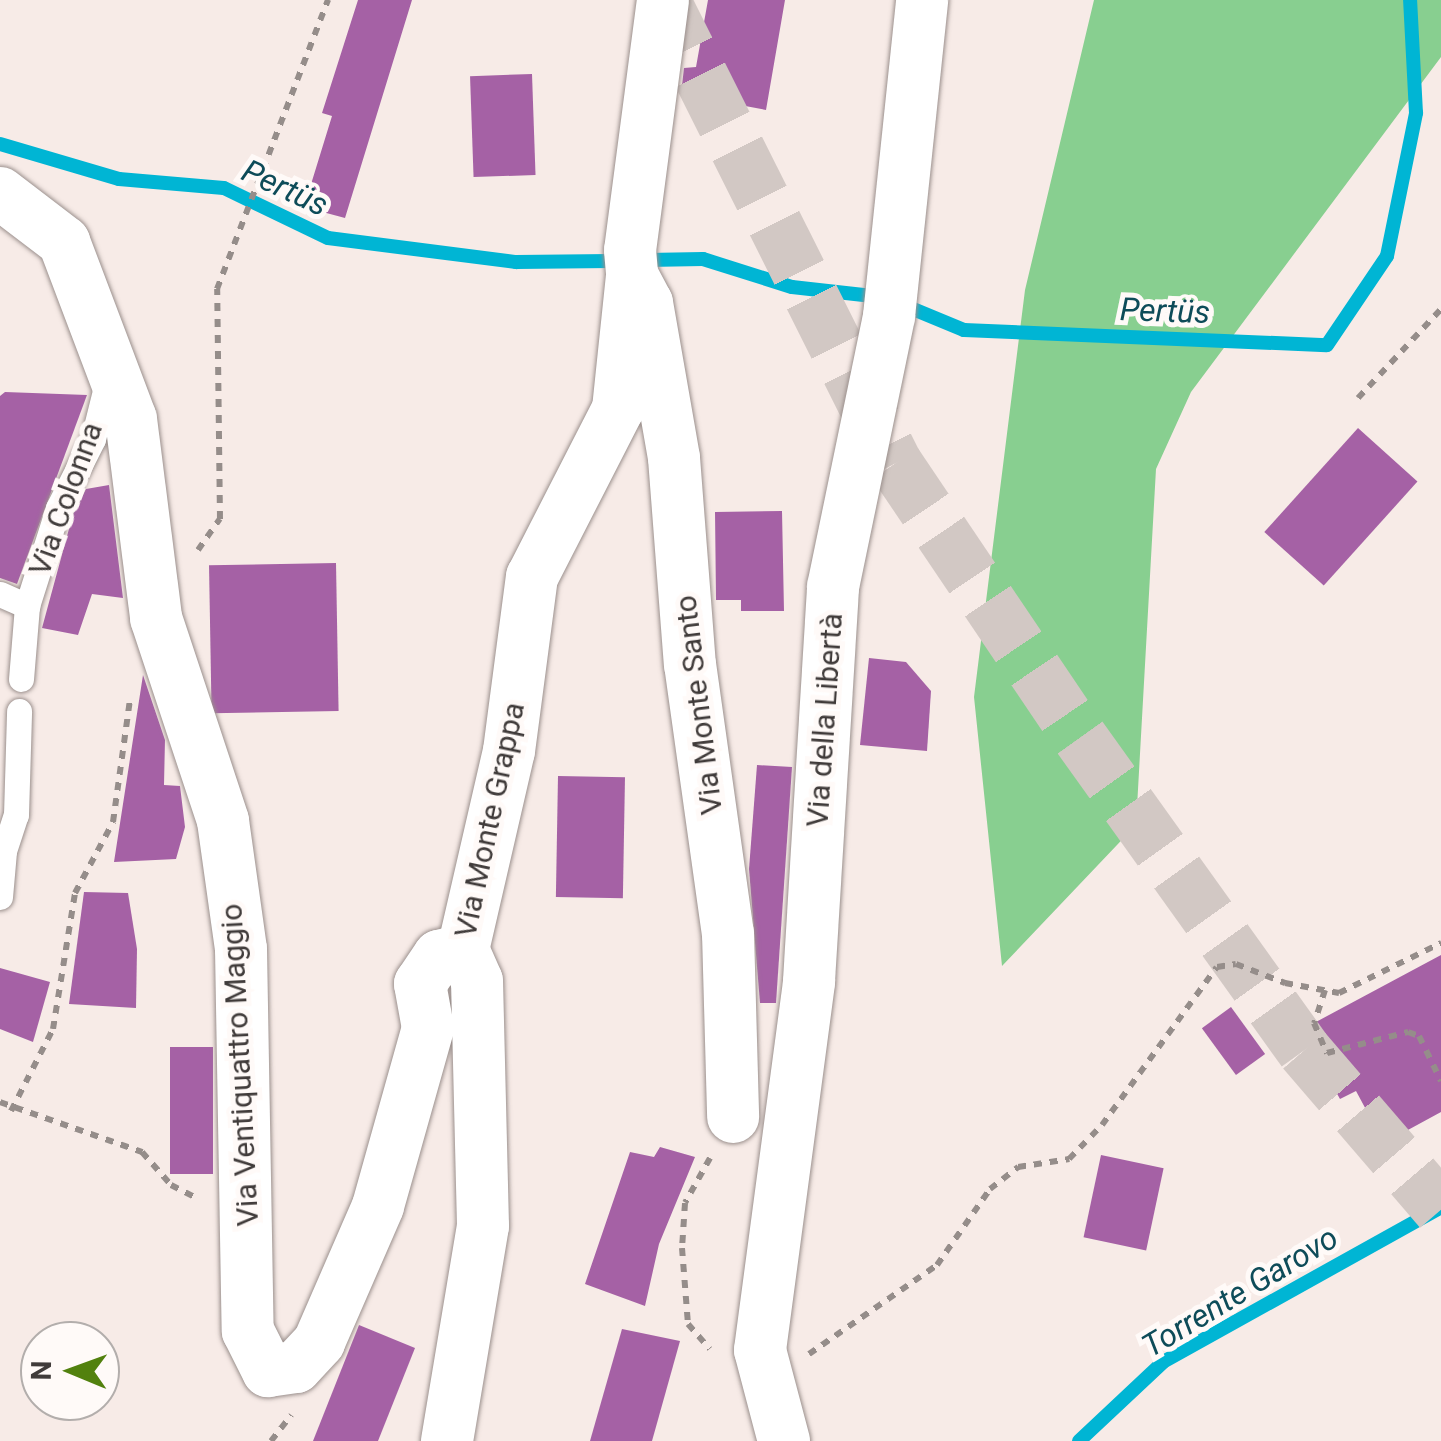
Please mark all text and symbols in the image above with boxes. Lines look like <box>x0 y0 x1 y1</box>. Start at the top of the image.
water label: Pertüs <box>236 151 334 225</box>
water label: Pertüs <box>1119 290 1211 332</box>
street label: Via Colonna <box>22 417 110 581</box>
street label: Via Monte Santo <box>668 593 730 817</box>
street label: Via della Libertà <box>800 612 850 828</box>
street label: Via Monte Grappa <box>447 699 533 941</box>
street label: Via Ventiquattro Maggio <box>214 903 266 1227</box>
water label: Torrente Garovo <box>1135 1218 1345 1366</box>
north arrow <box>20 1321 120 1421</box>
text: N <box>25 1360 58 1381</box>

